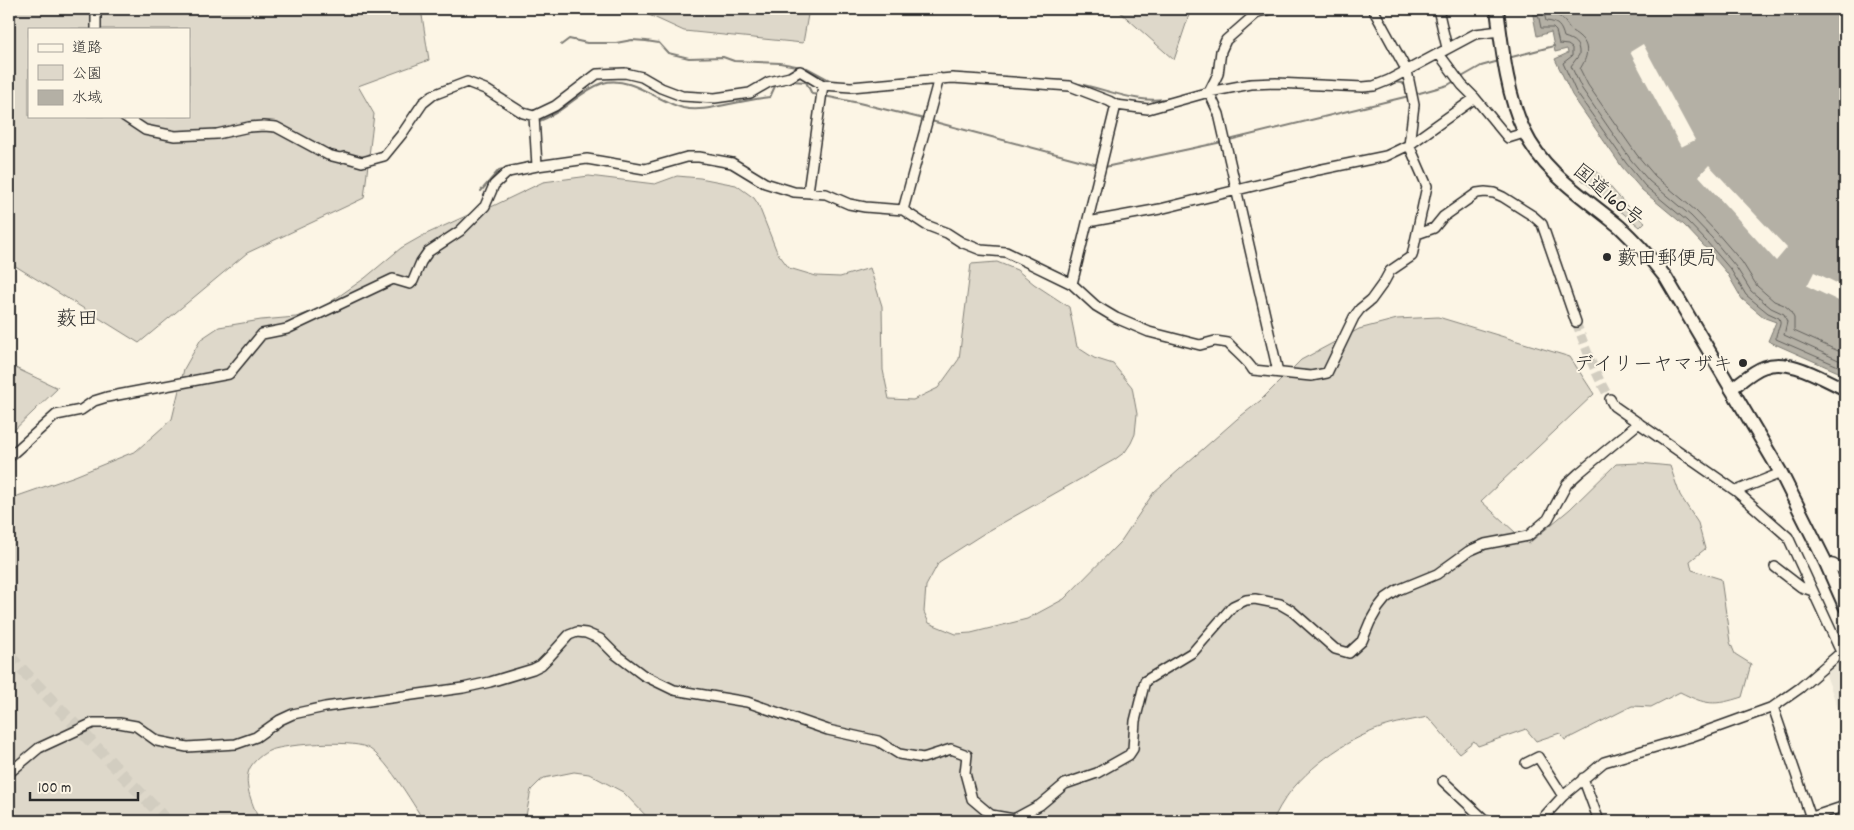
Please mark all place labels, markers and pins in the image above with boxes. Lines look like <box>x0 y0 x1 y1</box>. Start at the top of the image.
place label: 藪田郵便局 <box>1617 246 1717 274</box>
marker: 藪田郵便局 <box>1601 251 1613 263</box>
place label: デイリーヤマザキ <box>1574 352 1733 380</box>
marker: デイリーヤマザキ <box>1737 357 1749 369</box>

